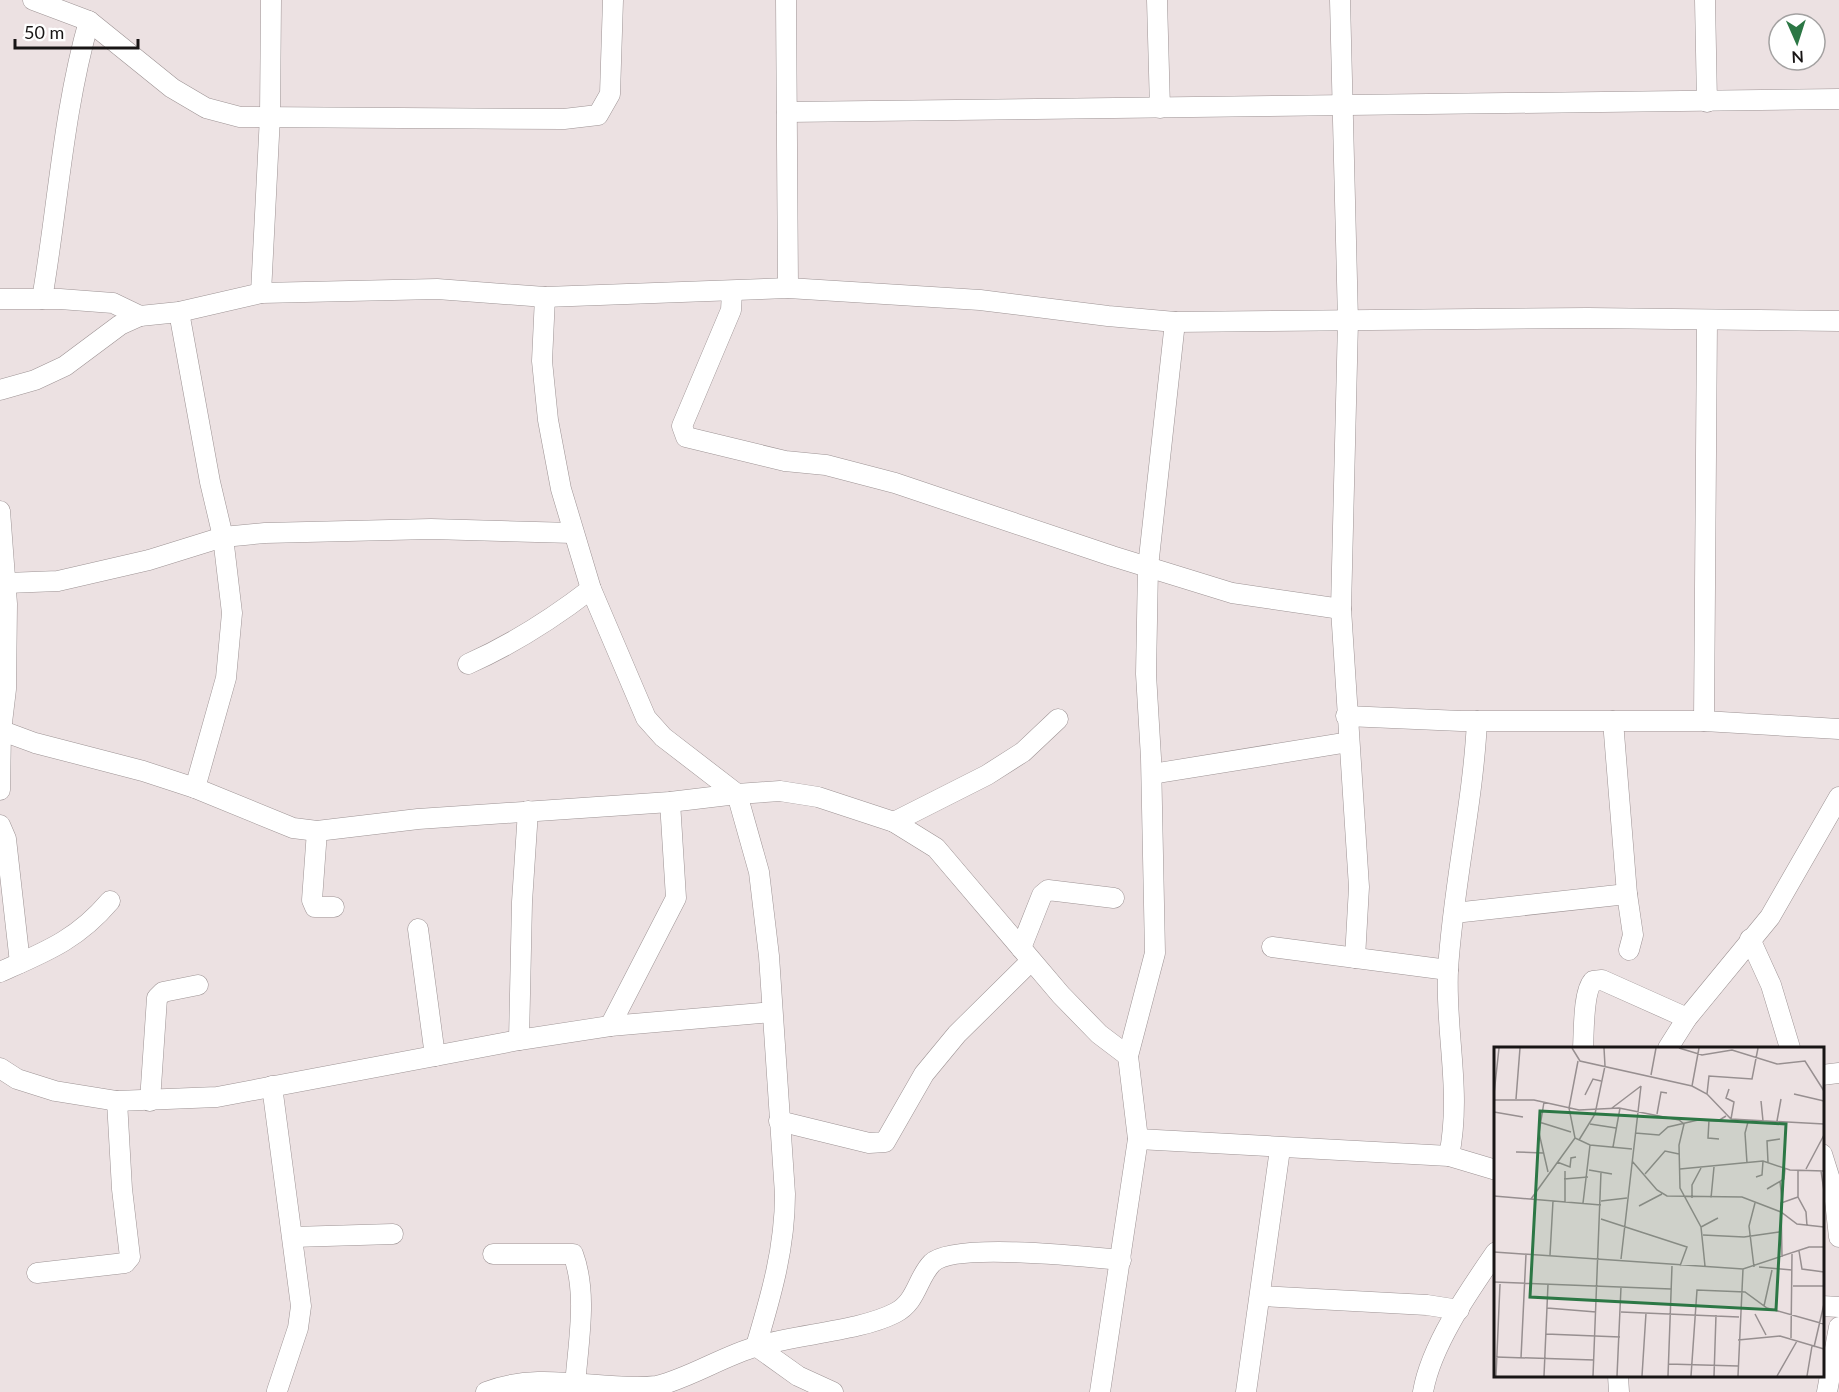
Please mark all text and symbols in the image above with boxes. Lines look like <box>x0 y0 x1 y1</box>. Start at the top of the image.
scale bar <box>15 12 138 50</box>
north arrow <box>1767 12 1827 72</box>
text: 50 m <box>24 21 64 43</box>
text: N <box>1791 48 1804 67</box>
inset map <box>1494 1047 1824 1377</box>

